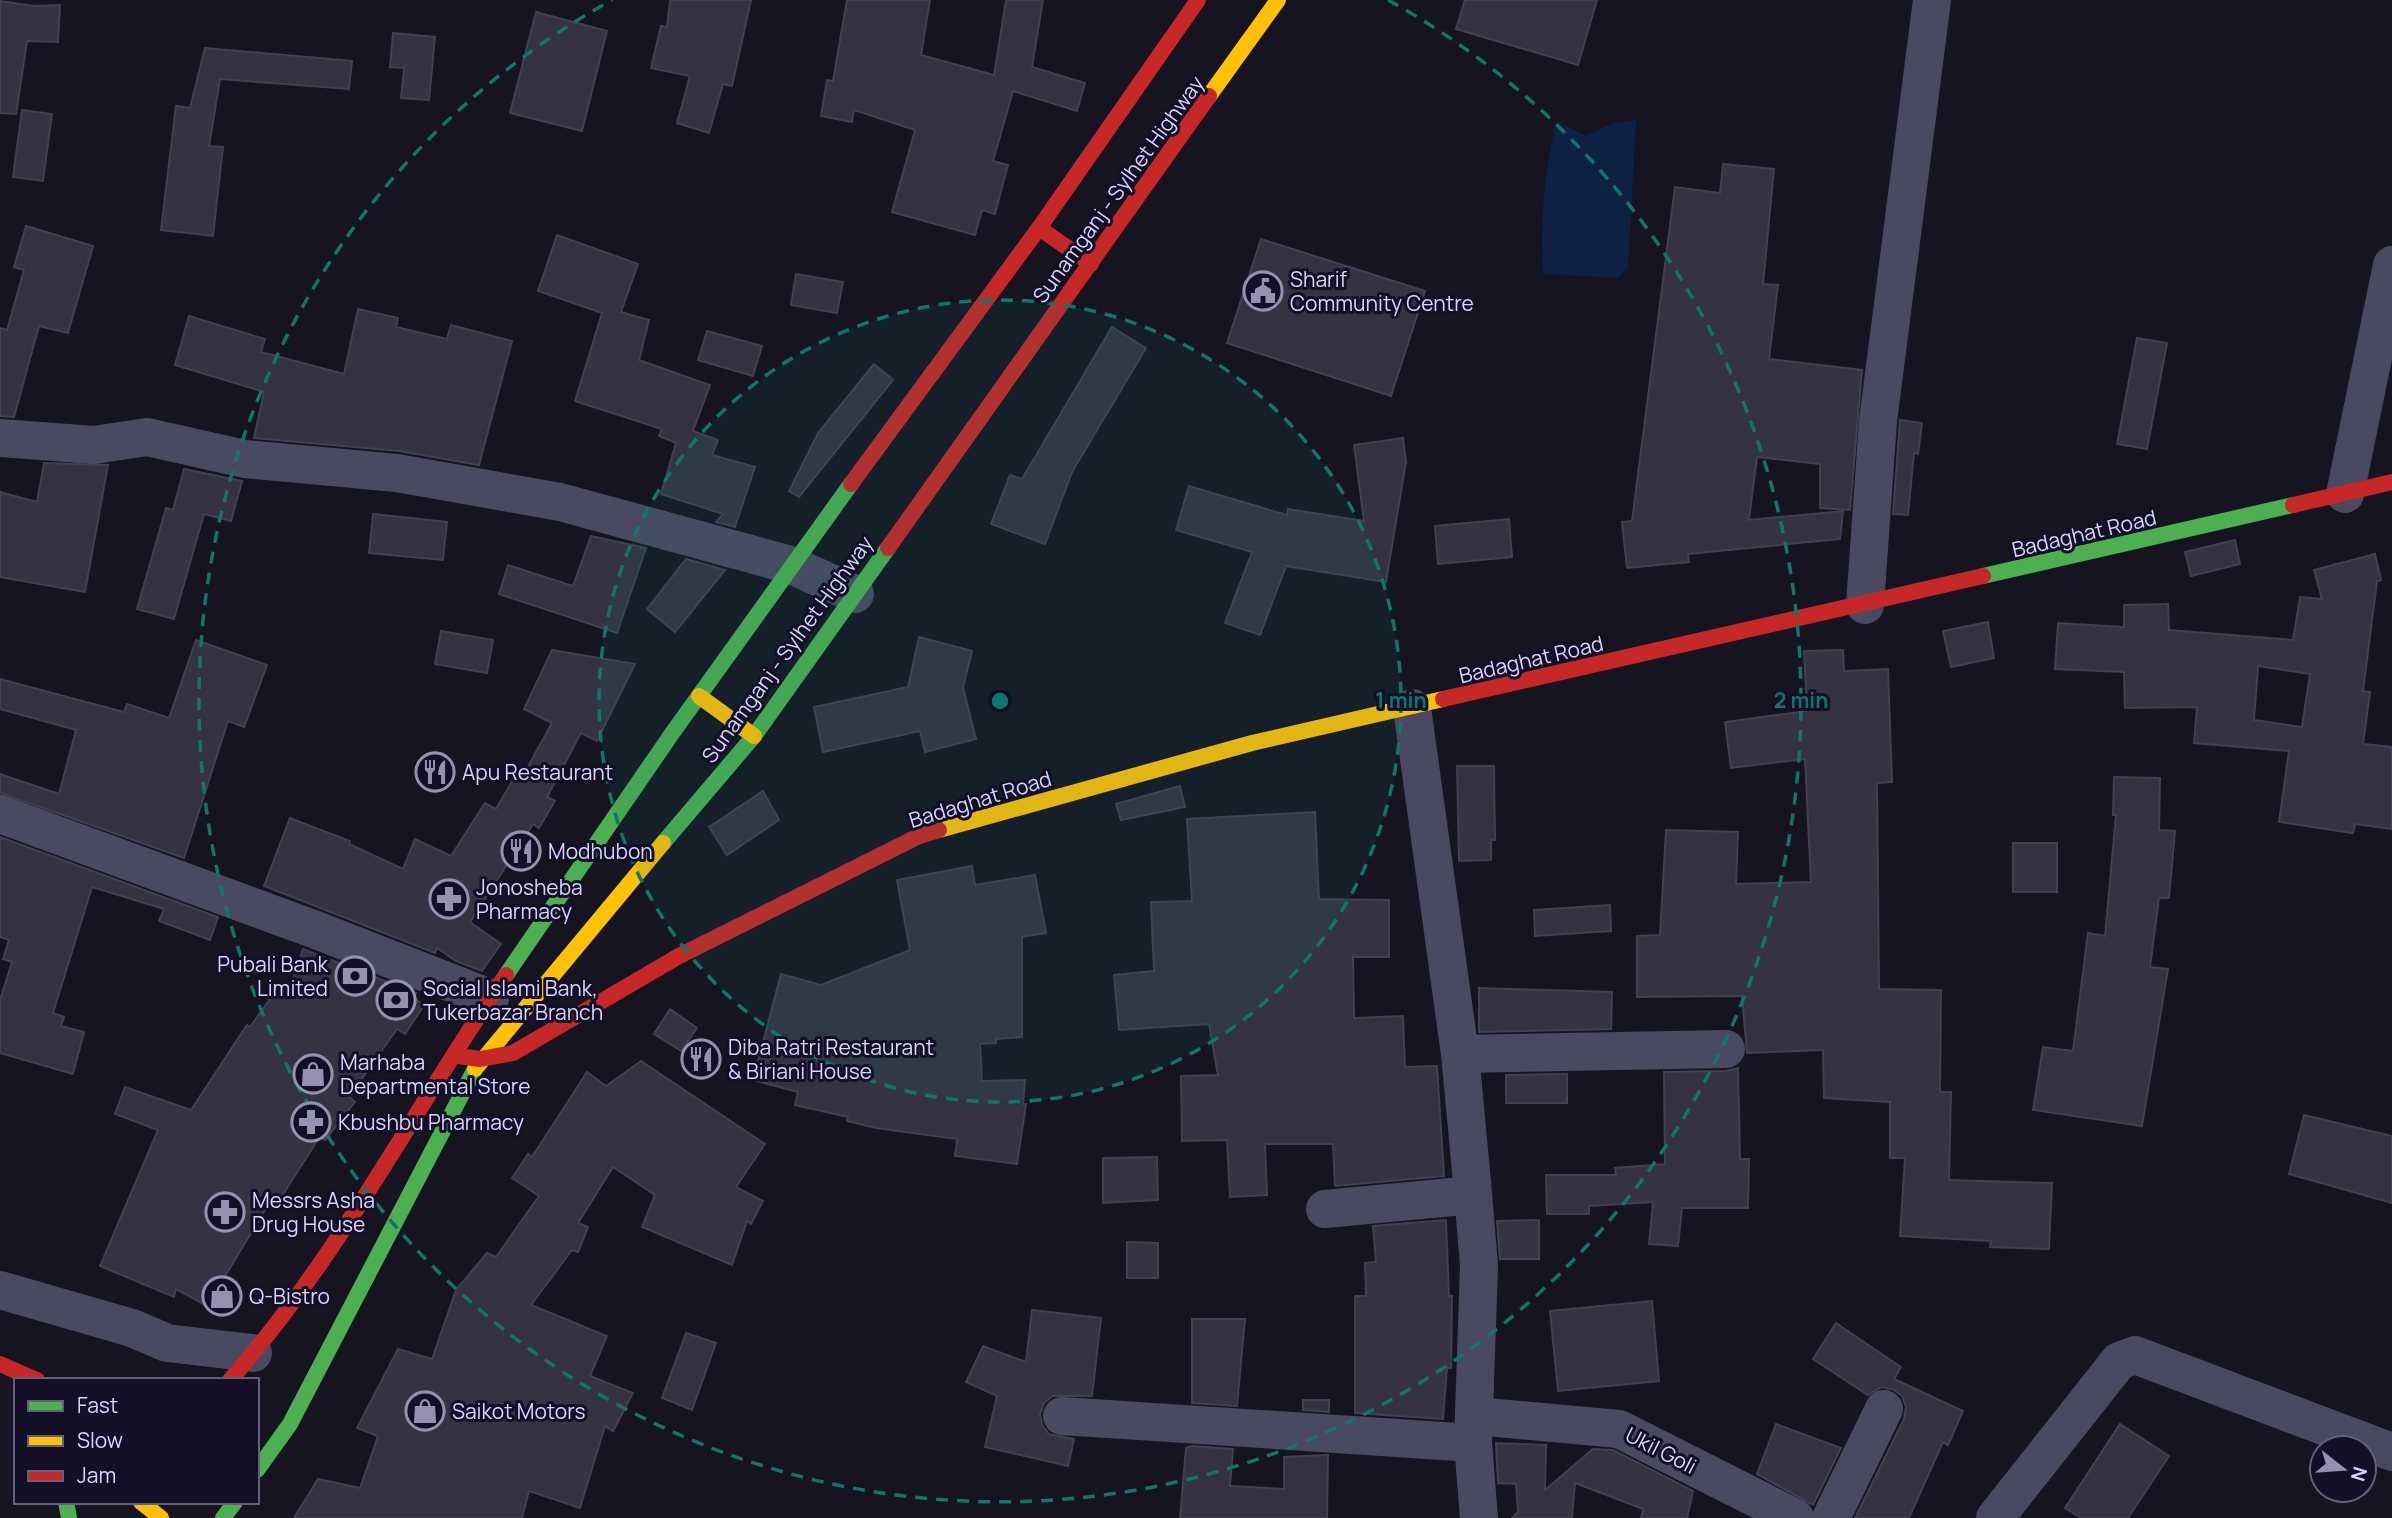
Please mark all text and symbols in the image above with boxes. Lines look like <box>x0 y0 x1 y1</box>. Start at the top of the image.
street label: Sunamganj - Sylhet Highway <box>1026 70 1210 308</box>
place label: Sharif Community Centre <box>1290 265 1474 317</box>
public building icon: Sharif Community Centre <box>1242 270 1284 312</box>
street label: Badaghat Road <box>2009 503 2159 563</box>
street label: Sunamganj - Sylhet Highway <box>695 530 879 768</box>
street label: Badaghat Road <box>1456 629 1606 689</box>
text: 1 min <box>1375 686 1427 714</box>
text: 2 min <box>1774 686 1828 714</box>
centre of rings <box>988 689 1012 713</box>
restaurant icon: Apu Restaurant <box>414 751 456 793</box>
place label: Apu Restaurant <box>462 758 613 786</box>
street label: Badaghat Road <box>905 764 1055 834</box>
restaurant icon: Modhubon <box>500 830 542 872</box>
place label: Modhubon <box>548 837 653 865</box>
place label: Jonosheba Pharmacy <box>476 873 583 925</box>
pharmacy icon: Jonosheba Pharmacy <box>428 878 470 920</box>
place label: Pubali Bank Limited <box>217 950 329 1002</box>
bank icon: Pubali Bank Limited <box>334 955 376 997</box>
place label: Social Islami Bank, Tukerbazar Branch <box>423 974 603 1026</box>
bank icon: Social Islami Bank, Tukerbazar Branch <box>375 979 417 1021</box>
place label: Diba Ratri Restaurant & Biriani House <box>728 1033 934 1085</box>
restaurant icon: Diba Ratri Restaurant & Biriani House <box>680 1038 722 1080</box>
place label: Marhaba Departmental Store <box>340 1048 530 1100</box>
shop icon: Marhaba Departmental Store <box>292 1053 334 1095</box>
pharmacy icon: Kbushbu Pharmacy <box>290 1101 332 1143</box>
place label: Kbushbu Pharmacy <box>338 1108 524 1136</box>
place label: Messrs Asha Drug House <box>252 1186 375 1238</box>
pharmacy icon: Messrs Asha Drug House <box>204 1191 246 1233</box>
shop icon: Q-Bistro <box>201 1275 243 1317</box>
place label: Q-Bistro <box>249 1282 330 1310</box>
legend <box>14 1378 259 1504</box>
shop icon: Saikot Motors <box>404 1390 446 1432</box>
text: Fast <box>77 1391 118 1419</box>
place label: Saikot Motors <box>452 1397 585 1425</box>
street label: Ukil Goli <box>1621 1420 1701 1480</box>
text: Slow <box>77 1426 123 1454</box>
north arrow <box>2308 1434 2378 1504</box>
text: Jam <box>77 1461 116 1489</box>
text: N <box>2345 1464 2374 1484</box>

